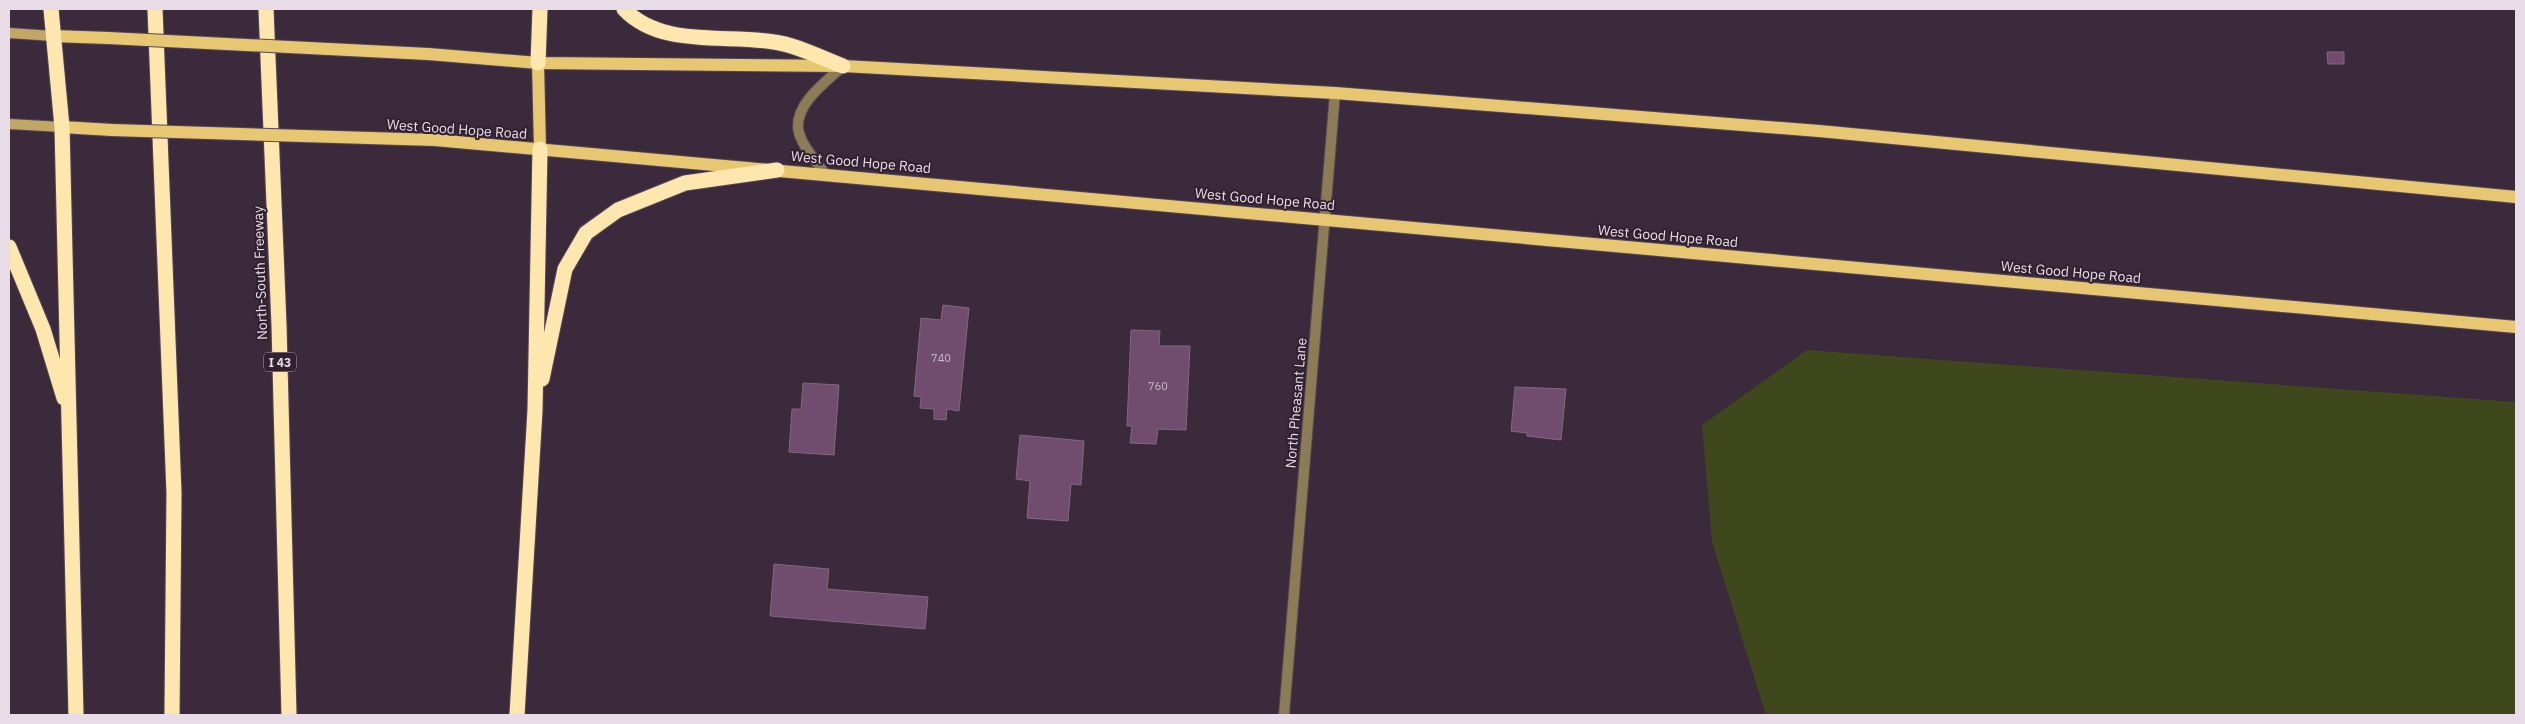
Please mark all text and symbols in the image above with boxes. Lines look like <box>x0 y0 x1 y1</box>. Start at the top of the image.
street label: West Good Hope Road <box>386 115 528 143</box>
street label: West Good Hope Road <box>790 147 932 177</box>
street label: West Good Hope Road <box>1194 184 1336 214</box>
street label: North-South Freeway <box>249 206 271 340</box>
street label: West Good Hope Road <box>1597 221 1739 251</box>
street label: West Good Hope Road <box>2000 257 2142 287</box>
street label: North Pheasant Lane <box>1281 337 1311 469</box>
house number: 740 <box>931 351 951 365</box>
road number: I 43 <box>264 352 296 372</box>
house number: 760 <box>1148 379 1168 393</box>

